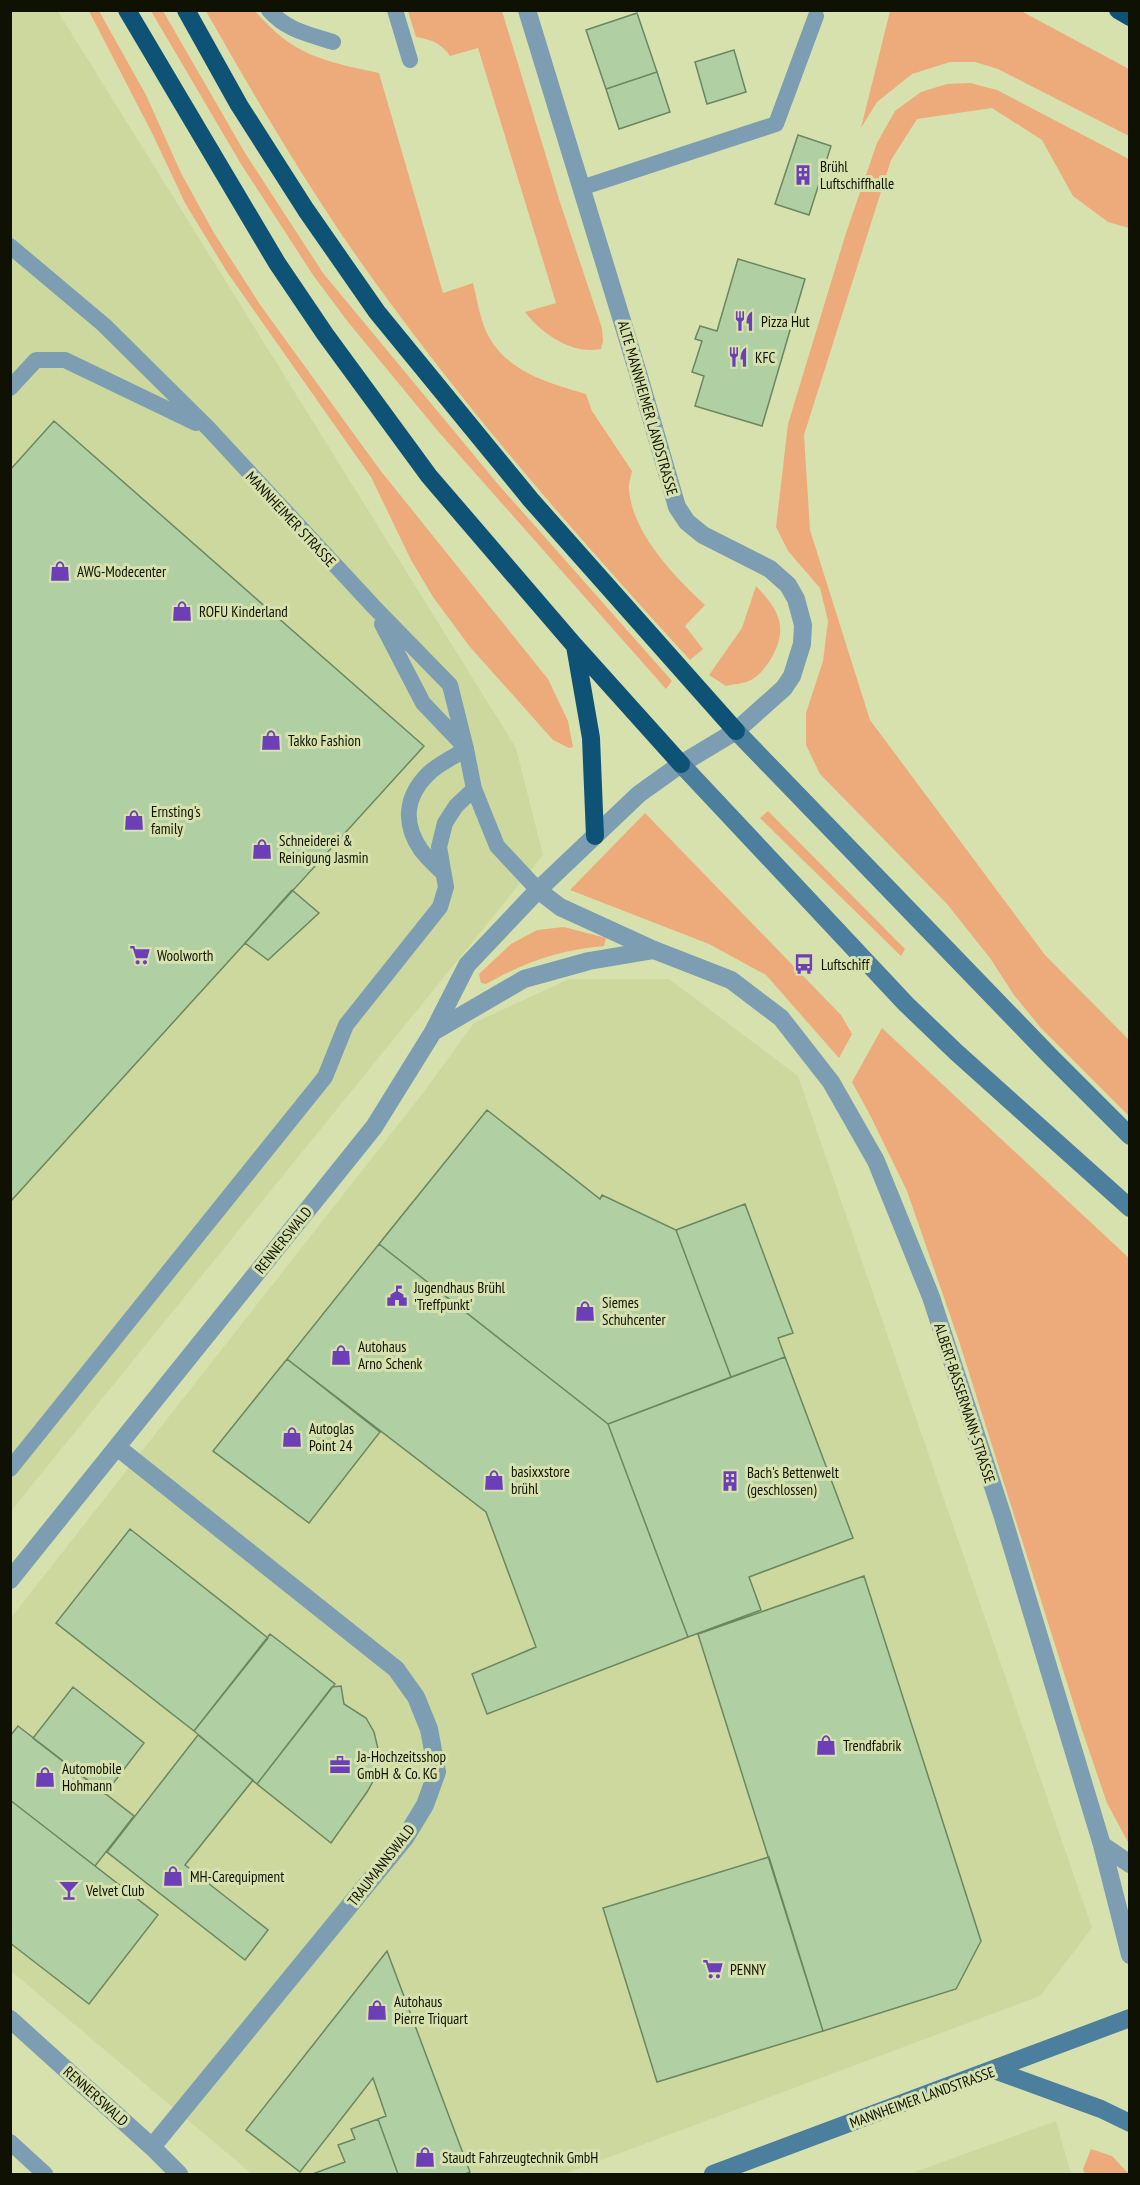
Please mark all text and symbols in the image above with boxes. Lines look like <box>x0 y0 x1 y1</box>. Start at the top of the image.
place label: Brühl Luftschiffhalle <box>820 157 894 193</box>
building icon: Brühl Luftschiffhalle <box>791 163 815 187</box>
restaurant icon: Pizza Hut <box>732 309 756 333</box>
place label: Pizza Hut <box>761 312 810 331</box>
street label: ALTE MANNHEIMER LANDSTRASSE <box>614 318 682 498</box>
restaurant icon: KFC <box>726 345 750 369</box>
place label: KFC <box>755 348 776 367</box>
street label: MANNHEIMER STRASSE <box>242 467 340 571</box>
shop icon: AWG-Modecenter <box>48 559 72 583</box>
place label: AWG-Modecenter <box>77 562 167 581</box>
shop icon: ROFU Kinderland <box>170 599 194 623</box>
place label: ROFU Kinderland <box>199 602 288 621</box>
shop icon: Takko Fashion <box>259 728 283 752</box>
place label: Takko Fashion <box>288 731 361 750</box>
place label: Ernsting's family <box>151 802 201 838</box>
shop icon: Ernsting's family <box>122 808 146 832</box>
place label: Schneiderei & Reinigung Jasmin <box>279 831 368 867</box>
shop icon: Schneiderei & Reinigung Jasmin <box>250 837 274 861</box>
supermarket icon: Woolworth <box>128 943 152 967</box>
place label: Woolworth <box>157 946 213 965</box>
bus stop icon: Luftschiff <box>792 952 816 976</box>
place label: Luftschiff <box>821 955 870 974</box>
street label: RENNERSWALD <box>250 1203 316 1277</box>
place label: Jugendhaus Brühl 'Treffpunkt' <box>413 1278 506 1314</box>
public building icon: Jugendhaus Brühl 'Treffpunkt' <box>385 1284 409 1308</box>
place label: Siemes Schuhcenter <box>602 1293 667 1329</box>
shop icon: Siemes Schuhcenter <box>573 1299 597 1323</box>
street label: ALBERT-BASSERMANN-STRASSE <box>930 1321 1000 1485</box>
place label: Autohaus Arno Schenk <box>358 1337 423 1373</box>
shop icon: Autohaus Arno Schenk <box>329 1343 353 1367</box>
place label: Autoglas Point 24 <box>309 1419 354 1455</box>
shop icon: Autoglas Point 24 <box>280 1425 304 1449</box>
place label: basixxstore brühl <box>511 1462 570 1498</box>
place label: Bach's Bettenwelt (geschlossen) <box>747 1463 839 1499</box>
shop icon: basixxstore brühl <box>482 1468 506 1492</box>
building icon: Bach's Bettenwelt (geschlossen) <box>718 1469 742 1493</box>
shop icon: Trendfabrik <box>814 1733 838 1757</box>
place label: Trendfabrik <box>843 1736 902 1755</box>
place label: Ja-Hochzeitsshop GmbH & Co. KG <box>356 1747 446 1783</box>
office icon: Ja-Hochzeitsshop GmbH & Co. KG <box>328 1753 352 1777</box>
place label: Automobile Hohmann <box>62 1759 122 1795</box>
shop icon: Automobile Hohmann <box>33 1765 57 1789</box>
street label: TRAUMANNSWALD <box>343 1820 419 1910</box>
shop icon: MH-Carequipment <box>161 1864 185 1888</box>
place label: MH-Carequipment <box>190 1867 284 1886</box>
bar icon: Velvet Club <box>57 1878 81 1902</box>
place label: Velvet Club <box>85 1881 145 1900</box>
supermarket icon: PENNY <box>701 1957 725 1981</box>
place label: PENNY <box>730 1960 766 1979</box>
place label: Autohaus Pierre Triquart <box>394 1992 468 2028</box>
shop icon: Autohaus Pierre Triquart <box>365 1998 389 2022</box>
street label: RENNERSWALD <box>60 2062 132 2130</box>
street label: MANNHEIMER LANDSTRASSE <box>847 2062 997 2132</box>
shop icon: Staudt Fahrzeugtechnik GmbH <box>413 2145 437 2169</box>
place label: Staudt Fahrzeugtechnik GmbH <box>442 2148 598 2167</box>

